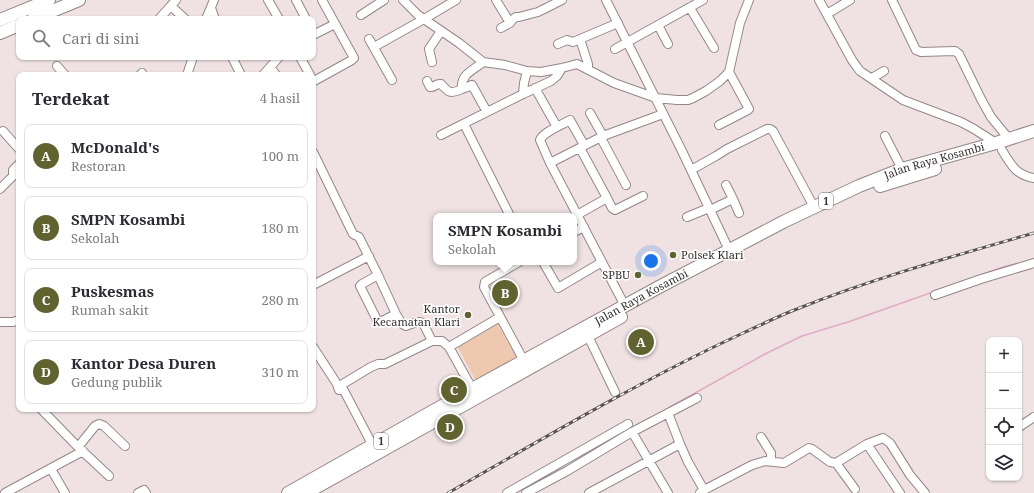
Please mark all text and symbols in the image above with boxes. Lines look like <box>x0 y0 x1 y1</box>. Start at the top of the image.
search box <box>16 16 316 60</box>
icon: search <box>30 27 52 49</box>
text: Cari di sini <box>62 28 139 48</box>
text: Terdekat <box>32 87 110 110</box>
text: 4 hasil <box>260 89 300 107</box>
text: McDonald's <box>71 137 160 157</box>
street label: Jalan Raya Kosambi <box>881 138 987 183</box>
text: A <box>41 147 51 165</box>
text: 100 m <box>262 147 299 165</box>
text: Restoran <box>71 157 126 175</box>
road number: 1 <box>819 193 833 209</box>
text: SMPN Kosambi <box>71 209 185 229</box>
popup <box>433 213 577 265</box>
text: B <box>42 219 50 237</box>
text: 180 m <box>262 219 299 237</box>
text: SMPN Kosambi <box>448 220 562 240</box>
text: Sekolah <box>71 229 119 247</box>
text: Sekolah <box>448 240 496 258</box>
place label: Polsek Klari <box>681 247 744 262</box>
marker: Polsek Klari <box>668 250 678 260</box>
your location <box>641 251 661 271</box>
street label: Jalan Raya Kosambi <box>591 265 691 328</box>
place label: SPBU <box>602 267 630 282</box>
marker: SPBU <box>633 270 643 280</box>
pin: B <box>492 278 518 308</box>
text: Puskesmas <box>71 281 154 301</box>
text: C <box>42 291 50 309</box>
text: 280 m <box>262 291 299 309</box>
text: Rumah sakit <box>71 301 149 319</box>
place label: Kantor Kecamatan Klari <box>372 301 461 329</box>
marker: Kantor Kecamatan Klari <box>463 310 473 320</box>
pin: A <box>628 327 654 357</box>
map controls <box>986 337 1022 481</box>
button: + <box>986 337 1022 373</box>
text: Kantor Desa Duren <box>71 353 216 373</box>
text: D <box>41 363 51 381</box>
text: 310 m <box>262 363 299 381</box>
text: Gedung publik <box>71 373 162 391</box>
button: − <box>986 373 1022 409</box>
pin: C <box>441 375 467 405</box>
button: locate <box>986 409 1022 445</box>
pin: D <box>437 412 463 442</box>
road number: 1 <box>374 433 388 449</box>
button: layers <box>986 445 1022 481</box>

